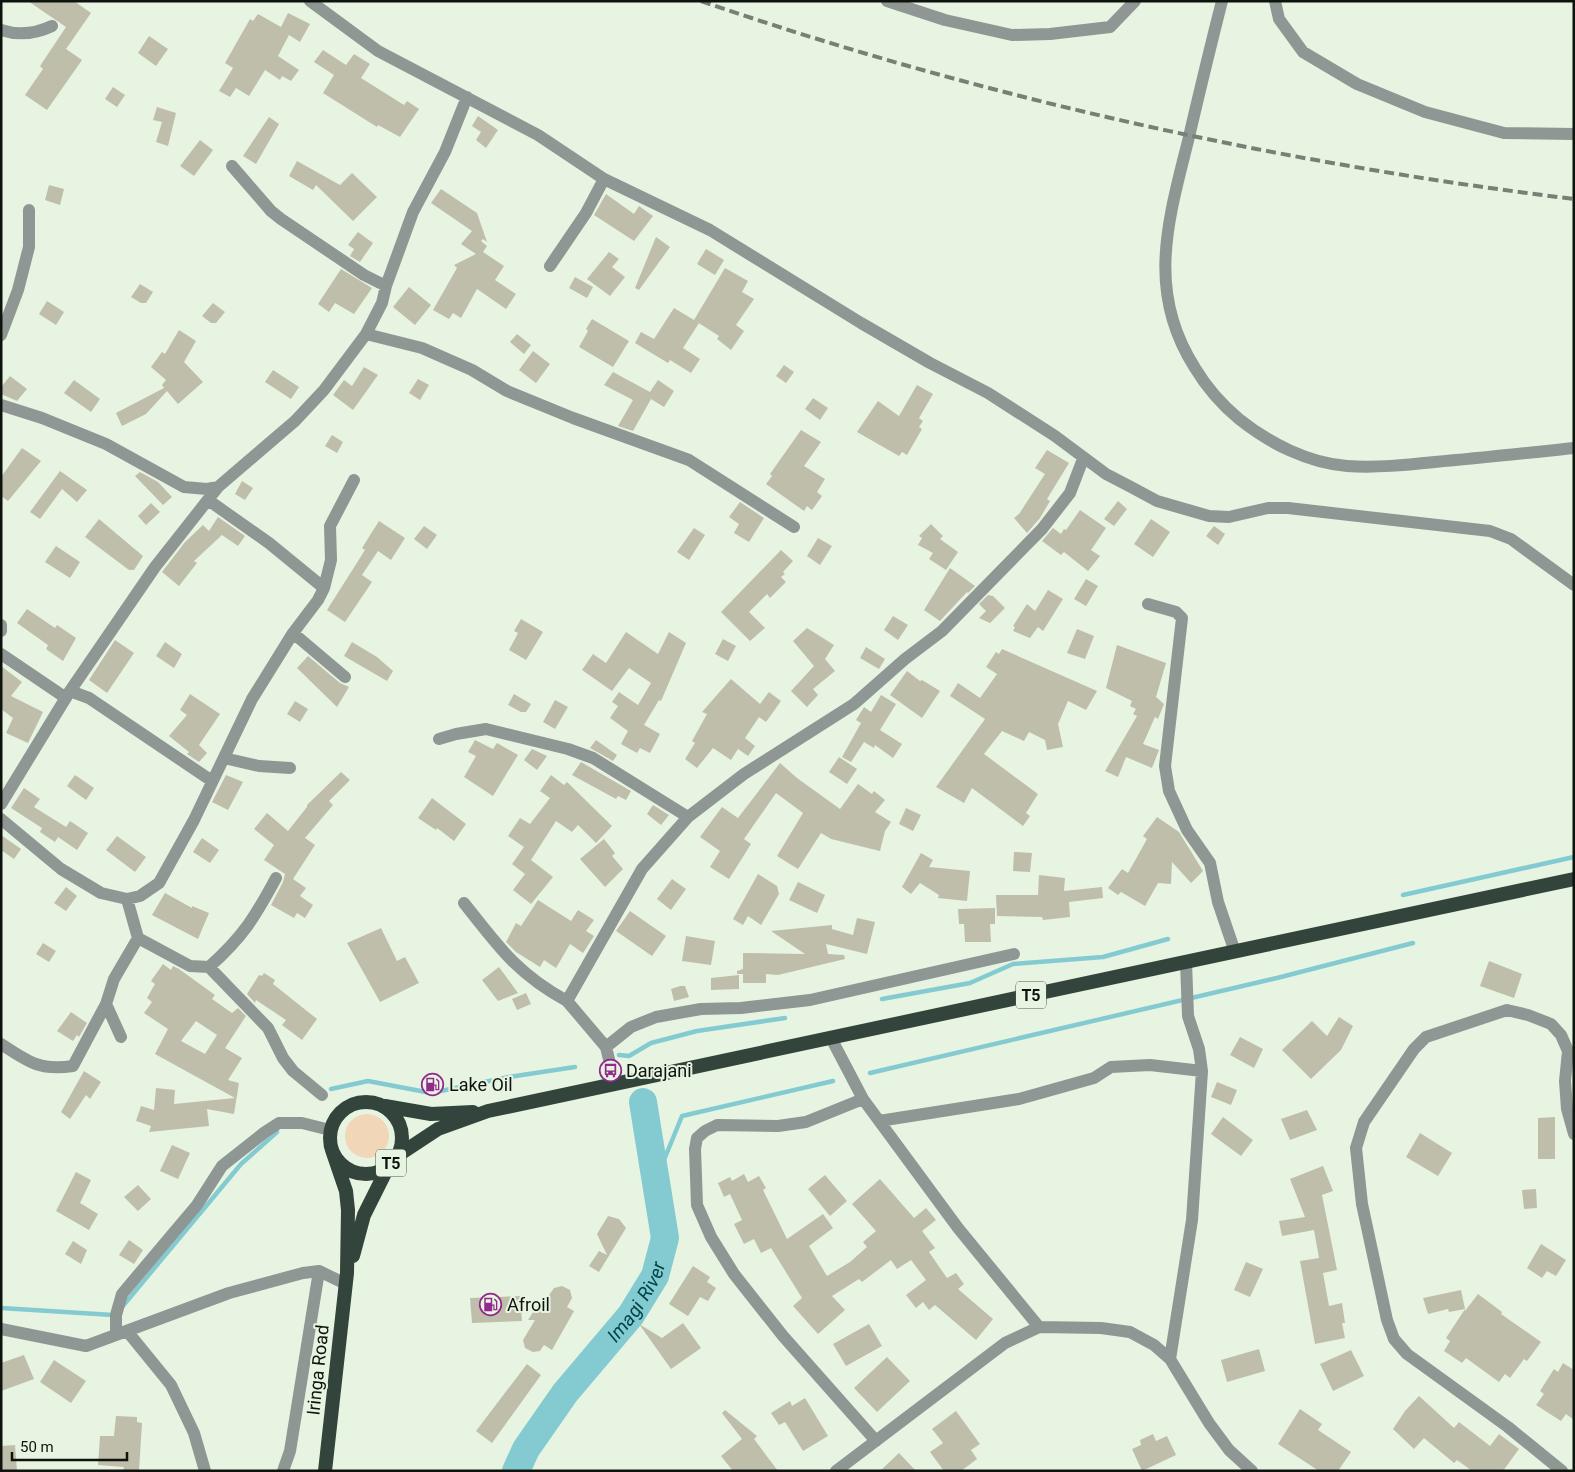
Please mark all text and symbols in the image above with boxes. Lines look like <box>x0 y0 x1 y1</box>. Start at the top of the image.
road number: T5 <box>1016 982 1046 1008</box>
bus stop icon: Darajani <box>598 1059 622 1083</box>
place label: Darajani <box>626 1060 692 1081</box>
fuel station icon: Lake Oil <box>421 1073 445 1097</box>
place label: Lake Oil <box>449 1074 513 1095</box>
road number: T5 <box>376 1150 406 1176</box>
water label: Imagi River <box>602 1259 670 1347</box>
fuel station icon: Afroil <box>479 1293 503 1317</box>
place label: Afroil <box>507 1294 550 1315</box>
street label: Iringa Road <box>302 1324 333 1416</box>
scale bar <box>12 1430 128 1462</box>
text: 50 m <box>20 1438 54 1456</box>

